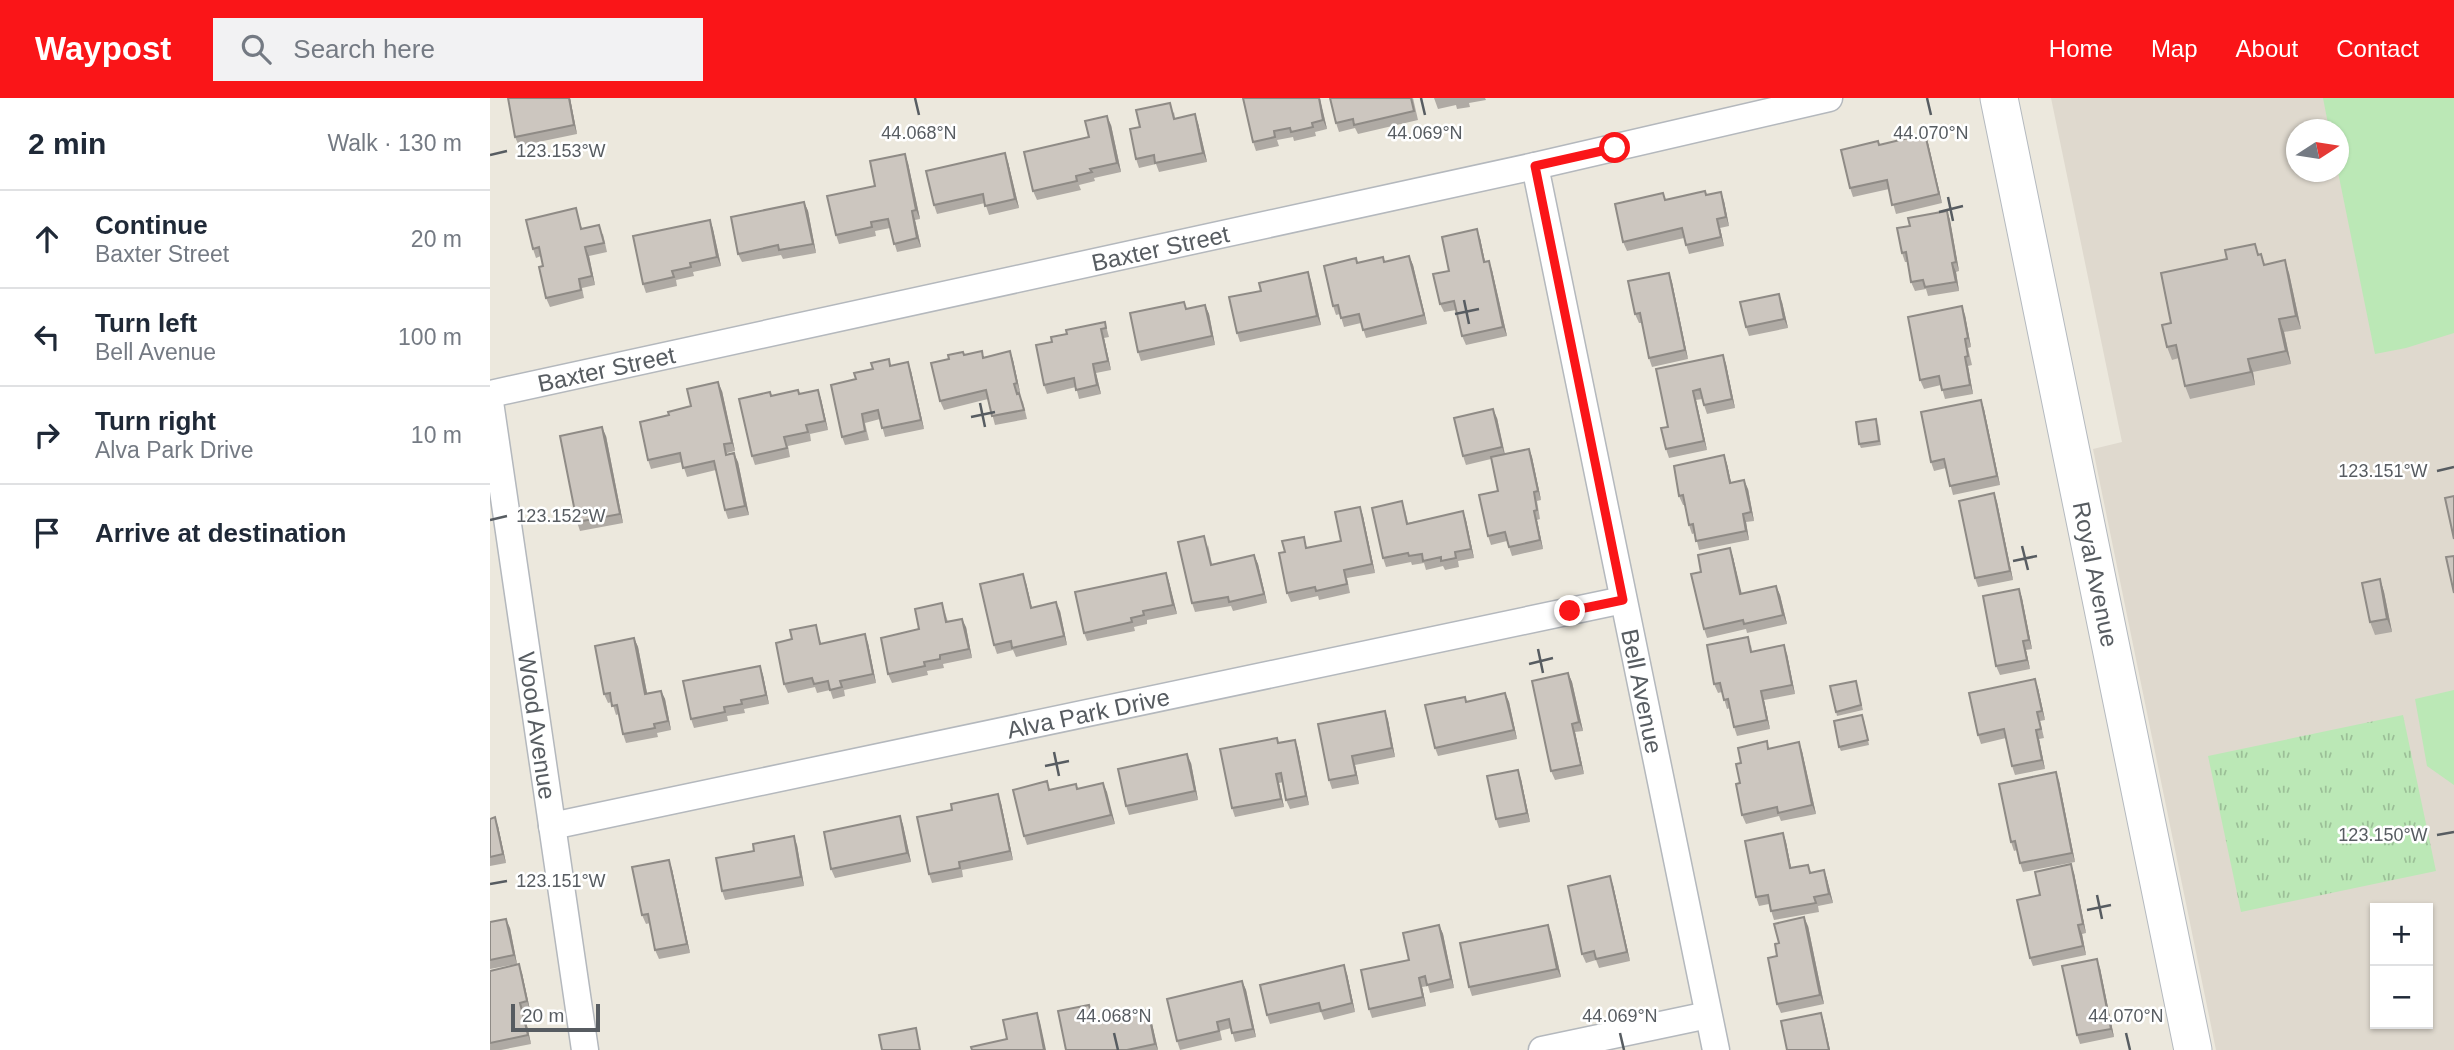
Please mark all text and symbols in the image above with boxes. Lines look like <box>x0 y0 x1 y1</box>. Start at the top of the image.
search box <box>213 18 703 81</box>
text: Waypost <box>35 30 171 67</box>
icon: search <box>237 30 275 68</box>
text: Search here <box>293 34 435 64</box>
text: Home <box>2049 35 2113 62</box>
text: Map <box>2151 35 2198 62</box>
text: About <box>2236 35 2298 62</box>
text: Contact <box>2336 35 2419 62</box>
north arrow <box>2286 119 2349 182</box>
text: 44.068°N <box>881 123 957 143</box>
text: 44.069°N <box>1387 123 1463 143</box>
text: 44.070°N <box>1893 123 1969 143</box>
text: 2 min <box>28 127 106 160</box>
text: Walk · 130 m <box>327 130 462 156</box>
route start <box>1599 132 1630 163</box>
text: 123.153°W <box>516 141 606 161</box>
text: Continue <box>95 210 208 240</box>
icon: ahead <box>28 220 66 258</box>
street label: Baxter Street <box>1089 220 1232 276</box>
text: 20 m <box>411 226 462 252</box>
text: Baxter Street <box>95 241 229 267</box>
text: Turn left <box>95 308 197 338</box>
icon: left <box>28 318 66 356</box>
text: 100 m <box>398 324 462 350</box>
text: Bell Avenue <box>95 339 216 365</box>
street label: Baxter Street <box>535 340 678 397</box>
text: Turn right <box>95 406 216 436</box>
icon: right <box>28 416 66 454</box>
text: 10 m <box>411 422 462 448</box>
text: Alva Park Drive <box>95 437 253 463</box>
text: 123.151°W <box>2338 461 2428 481</box>
street label: Royal Avenue <box>2068 499 2124 649</box>
text: 123.152°W <box>516 506 606 526</box>
icon: arrive <box>28 514 66 552</box>
text: Arrive at destination <box>95 518 346 548</box>
route end <box>1554 595 1585 626</box>
street label: Bell Avenue <box>1617 626 1668 756</box>
street label: Wood Avenue <box>513 650 562 801</box>
street label: Alva Park Drive <box>1004 683 1172 743</box>
text: 123.150°W <box>2338 825 2428 845</box>
text: 123.151°W <box>516 871 606 891</box>
map controls <box>2370 903 2433 1029</box>
button: + <box>2370 903 2433 966</box>
button: − <box>2370 966 2433 1029</box>
scale bar <box>511 1001 600 1033</box>
text: 20 m <box>522 1005 564 1026</box>
text: 44.068°N <box>1076 1006 1152 1026</box>
text: 44.069°N <box>1582 1006 1658 1026</box>
text: 44.070°N <box>2088 1006 2164 1026</box>

